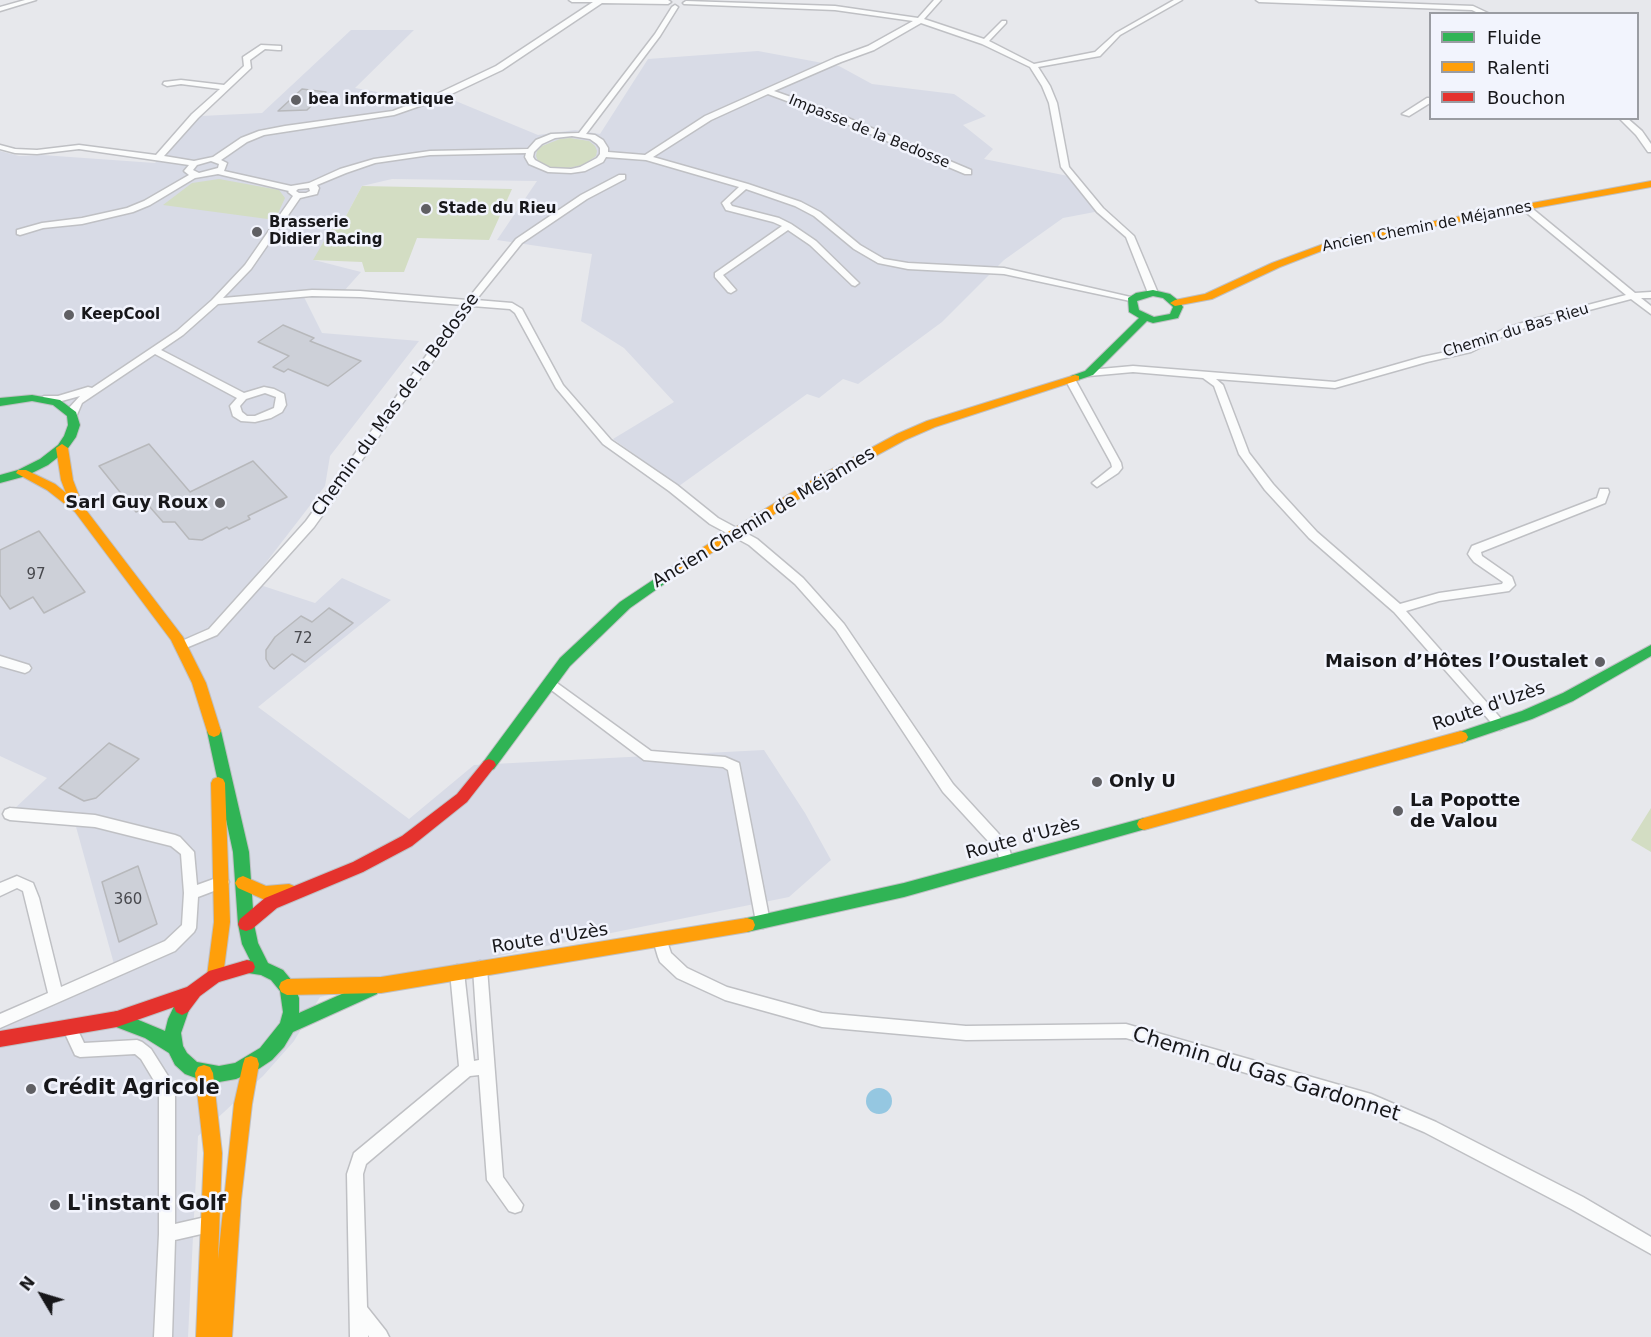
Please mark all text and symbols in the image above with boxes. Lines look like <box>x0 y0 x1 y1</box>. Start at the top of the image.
legend <box>1429 12 1639 120</box>
text: Fluide <box>1487 27 1541 48</box>
text: Ralenti <box>1487 57 1550 78</box>
text: Bouchon <box>1487 87 1566 108</box>
place label: bea informatique <box>308 91 454 109</box>
street label: Impasse de la Bedosse <box>786 91 952 173</box>
marker: bea informatique <box>289 93 303 107</box>
street label: Ancien Chemin de Méjannes <box>1321 198 1533 256</box>
place label: Stade du Rieu <box>438 200 556 218</box>
marker: Stade du Rieu <box>419 202 433 216</box>
place label: Brasserie Didier Racing <box>269 214 382 249</box>
marker: Brasserie Didier Racing <box>250 225 264 239</box>
street label: Chemin du Mas de la Bedosse <box>308 289 484 521</box>
street label: Chemin du Bas Rieu <box>1441 300 1591 362</box>
place label: KeepCool <box>81 306 160 324</box>
marker: KeepCool <box>62 308 76 322</box>
street label: Ancien Chemin de Méjannes <box>649 443 879 593</box>
place label: Sarl Guy Roux <box>65 492 208 514</box>
marker: Sarl Guy Roux <box>213 496 227 510</box>
house number: 97 <box>26 566 46 584</box>
house number: 72 <box>293 630 313 648</box>
place label: Maison d’Hôtes l’Oustalet <box>1325 651 1588 673</box>
marker: Maison d’Hôtes l’Oustalet <box>1593 655 1607 669</box>
street label: Route d'Uzès <box>1430 678 1548 736</box>
place label: Only U <box>1109 771 1176 793</box>
marker: Only U <box>1090 775 1104 789</box>
place label: La Popotte de Valou <box>1410 790 1520 832</box>
marker: La Popotte de Valou <box>1391 804 1405 818</box>
street label: Route d'Uzès <box>963 813 1083 865</box>
house number: 360 <box>114 891 142 909</box>
street label: Route d'Uzès <box>490 919 610 959</box>
street label: Chemin du Gas Gardonnet <box>1129 1022 1403 1128</box>
place label: Crédit Agricole <box>43 1076 220 1102</box>
marker: Crédit Agricole <box>24 1082 38 1096</box>
place label: L'instant Golf <box>67 1192 226 1218</box>
marker: L'instant Golf <box>48 1198 62 1212</box>
north arrow <box>12 1265 72 1325</box>
text: N <box>16 1272 39 1295</box>

